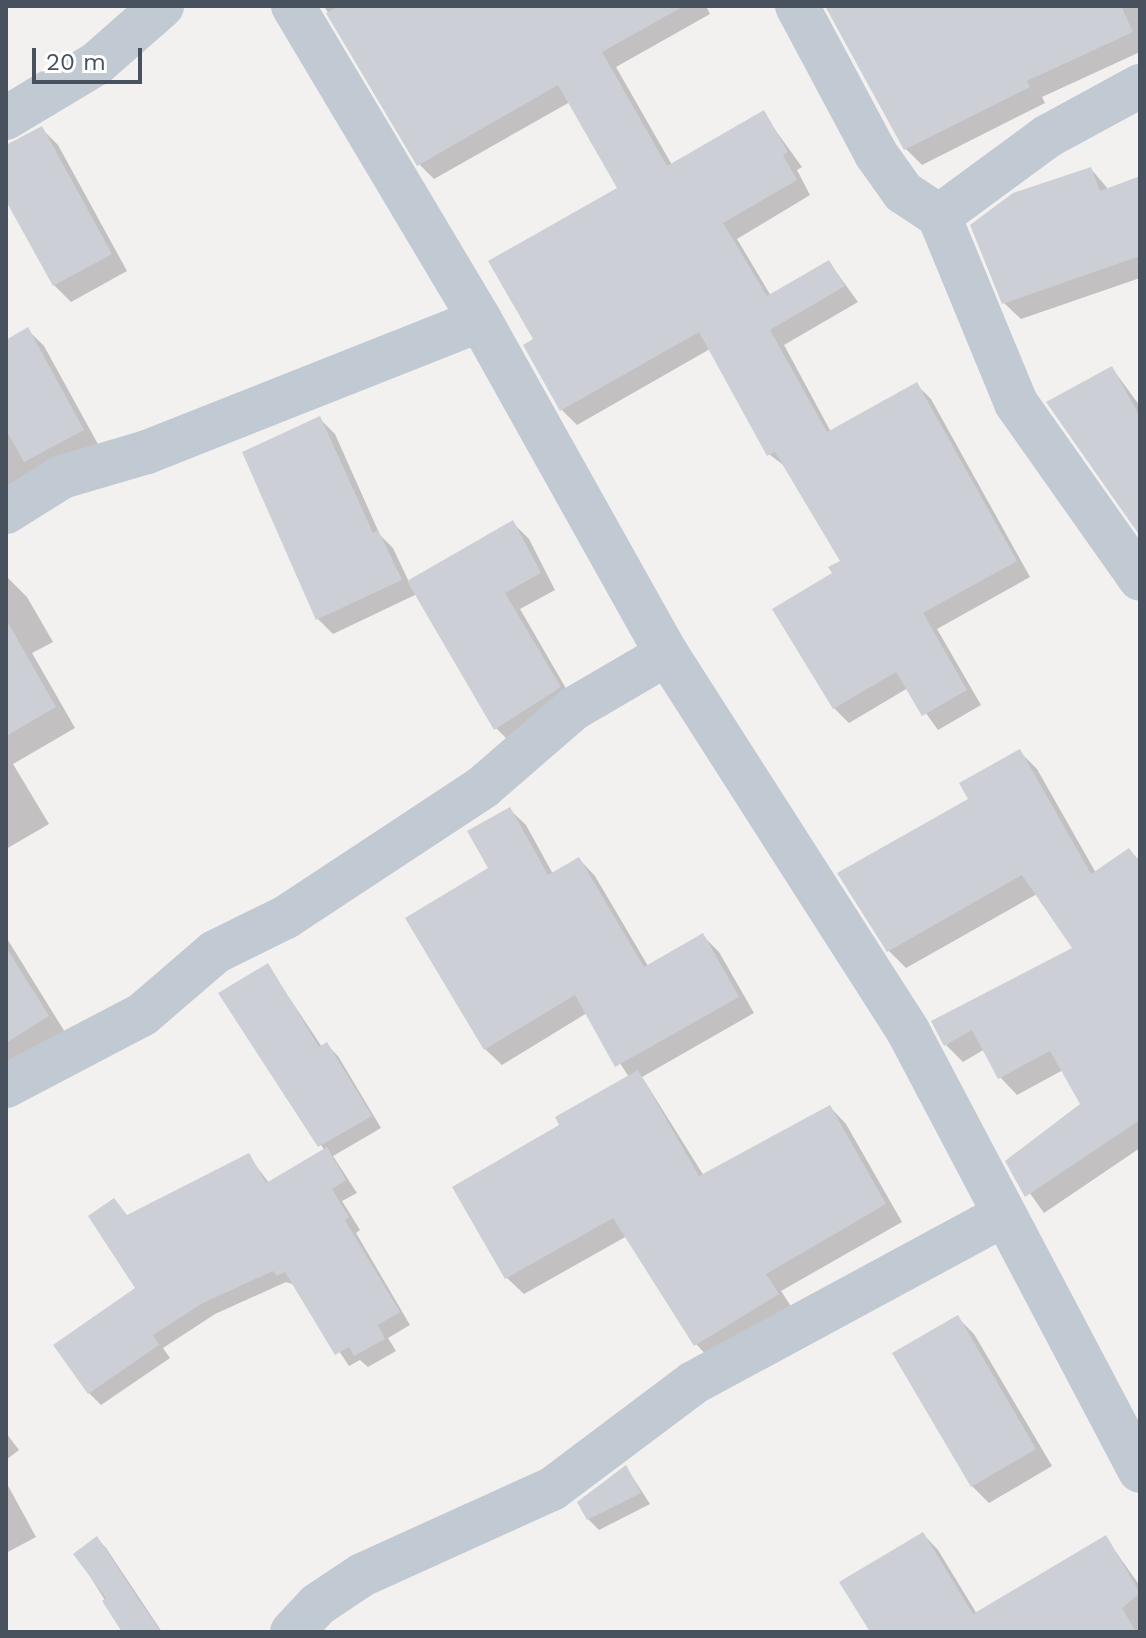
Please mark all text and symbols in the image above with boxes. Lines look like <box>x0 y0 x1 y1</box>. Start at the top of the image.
scale bar <box>36 32 146 82</box>
text: 20 m <box>46 48 106 76</box>

